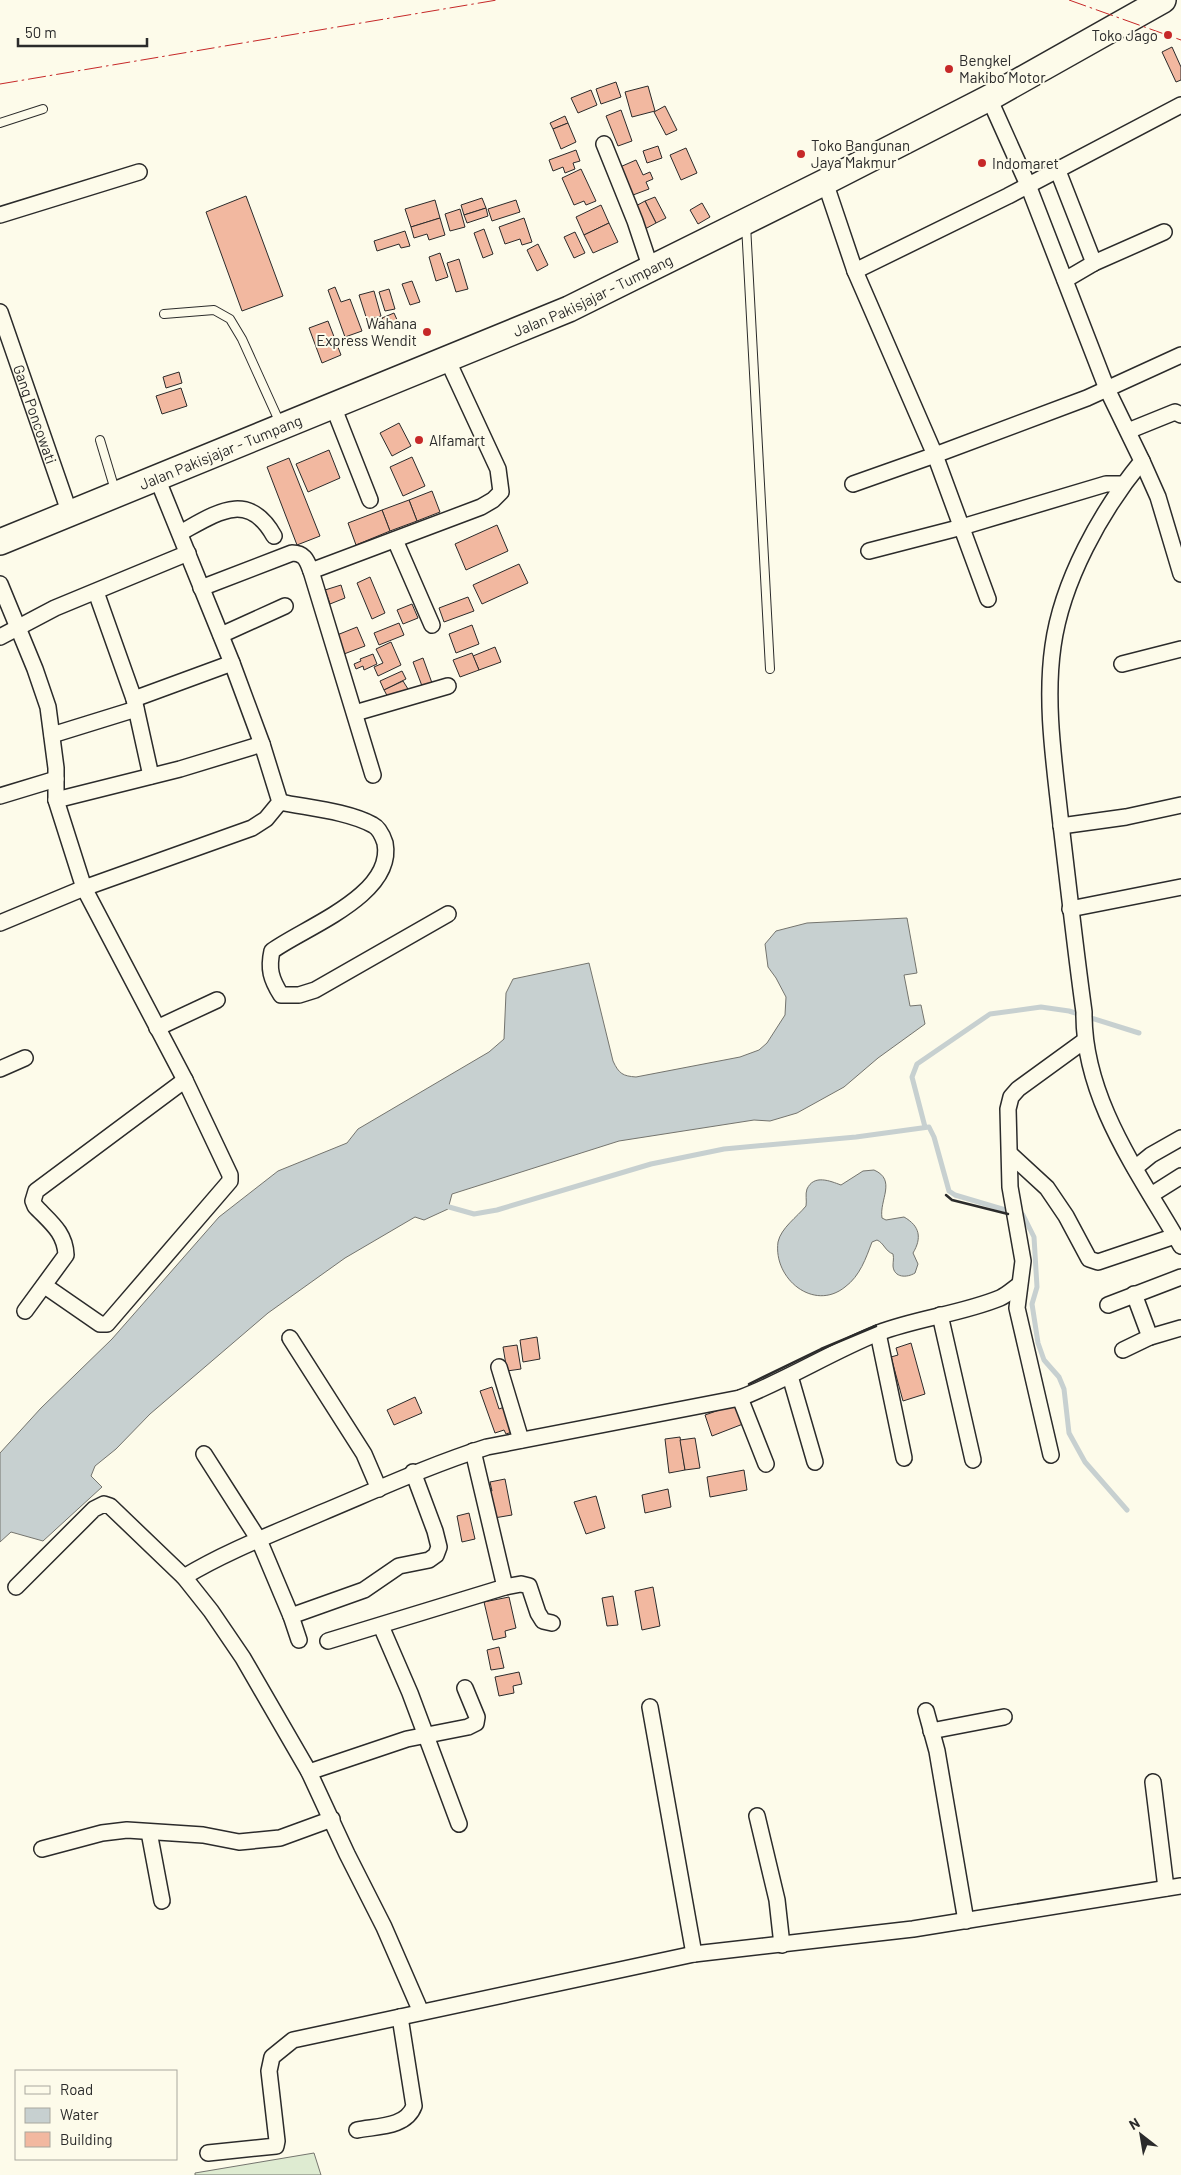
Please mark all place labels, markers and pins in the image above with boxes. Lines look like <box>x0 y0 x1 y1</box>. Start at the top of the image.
place label: Toko Jago <box>1091 26 1158 44</box>
marker: Toko Jago <box>1162 29 1174 41</box>
place label: Bengkel Makibo Motor <box>959 51 1046 86</box>
marker: Bengkel Makibo Motor <box>943 63 955 75</box>
place label: Toko Bangunan Jaya Makmur <box>811 136 910 171</box>
marker: Toko Bangunan Jaya Makmur <box>795 148 807 160</box>
place label: Indomaret <box>992 154 1059 172</box>
marker: Indomaret <box>976 157 988 169</box>
place label: Wahana Express Wendit <box>316 314 417 349</box>
marker: Wahana Express Wendit <box>421 326 433 338</box>
place label: Alfamart <box>429 431 486 449</box>
marker: Alfamart <box>413 434 425 446</box>

